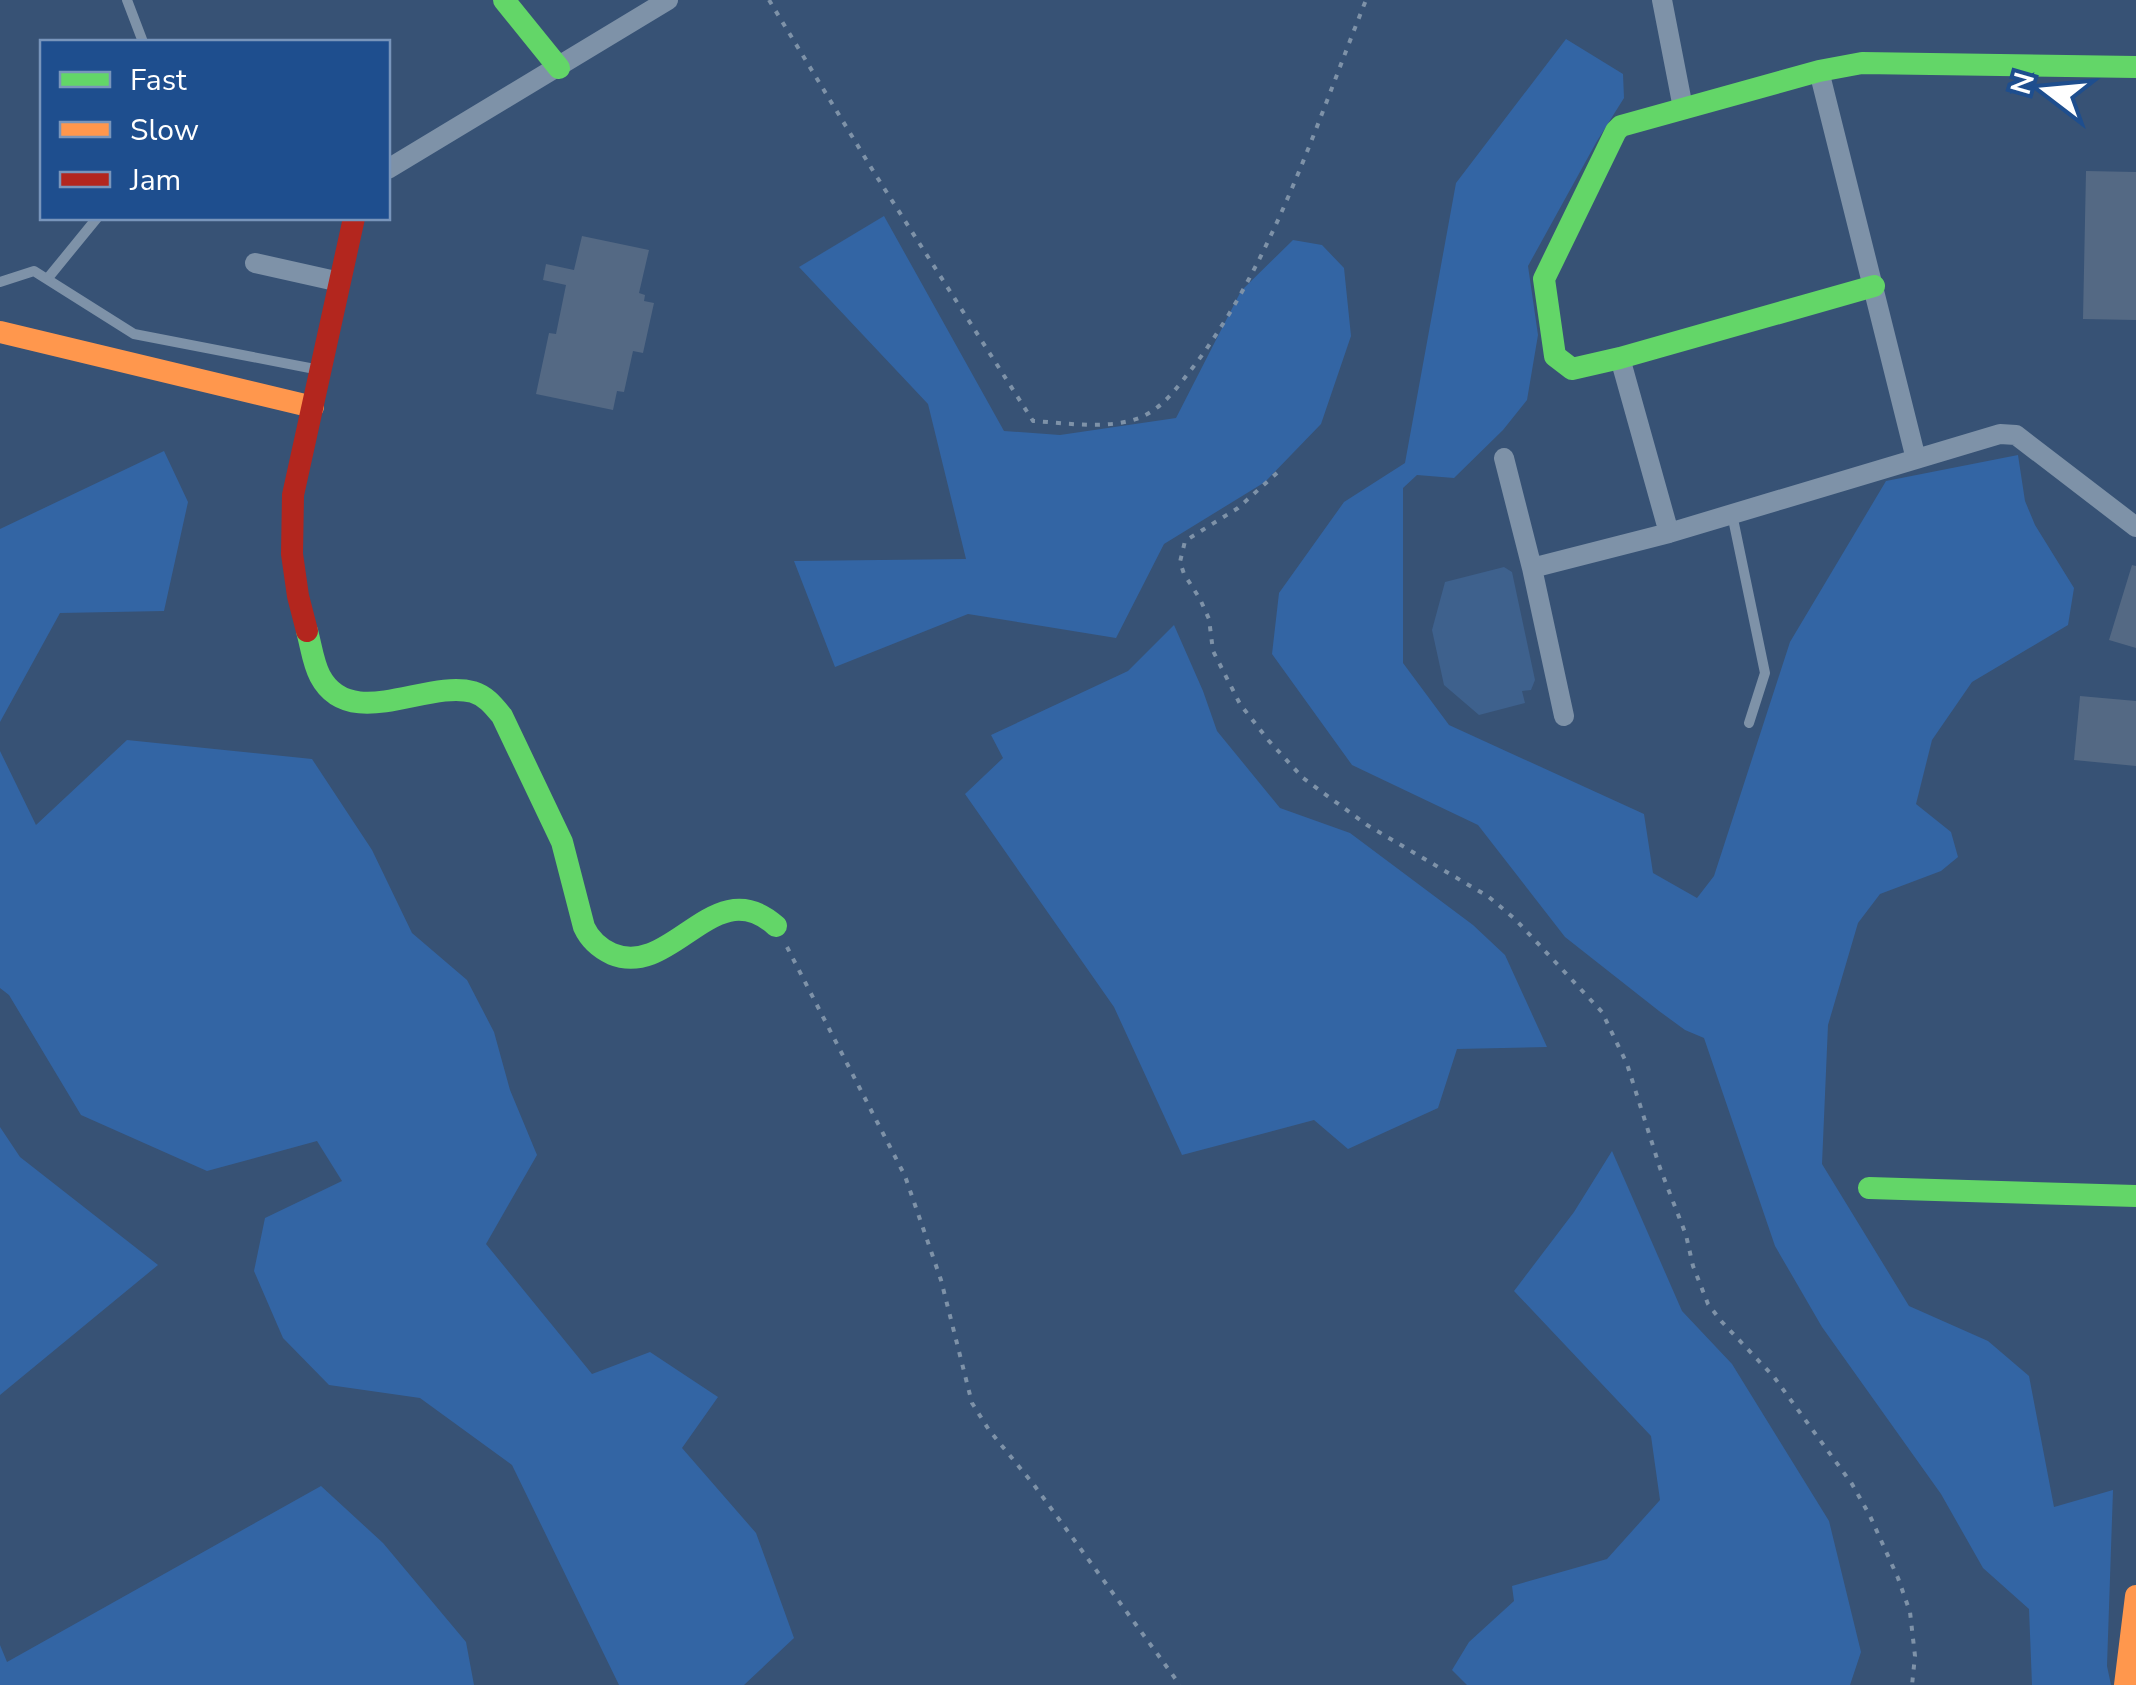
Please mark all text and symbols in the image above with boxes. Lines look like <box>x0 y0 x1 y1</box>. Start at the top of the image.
legend <box>40 40 390 220</box>
north arrow <box>1996 40 2096 140</box>
text: Fast <box>130 60 187 101</box>
text: N <box>2002 68 2044 99</box>
text: Slow <box>130 110 199 151</box>
text: Jam <box>129 160 181 201</box>

